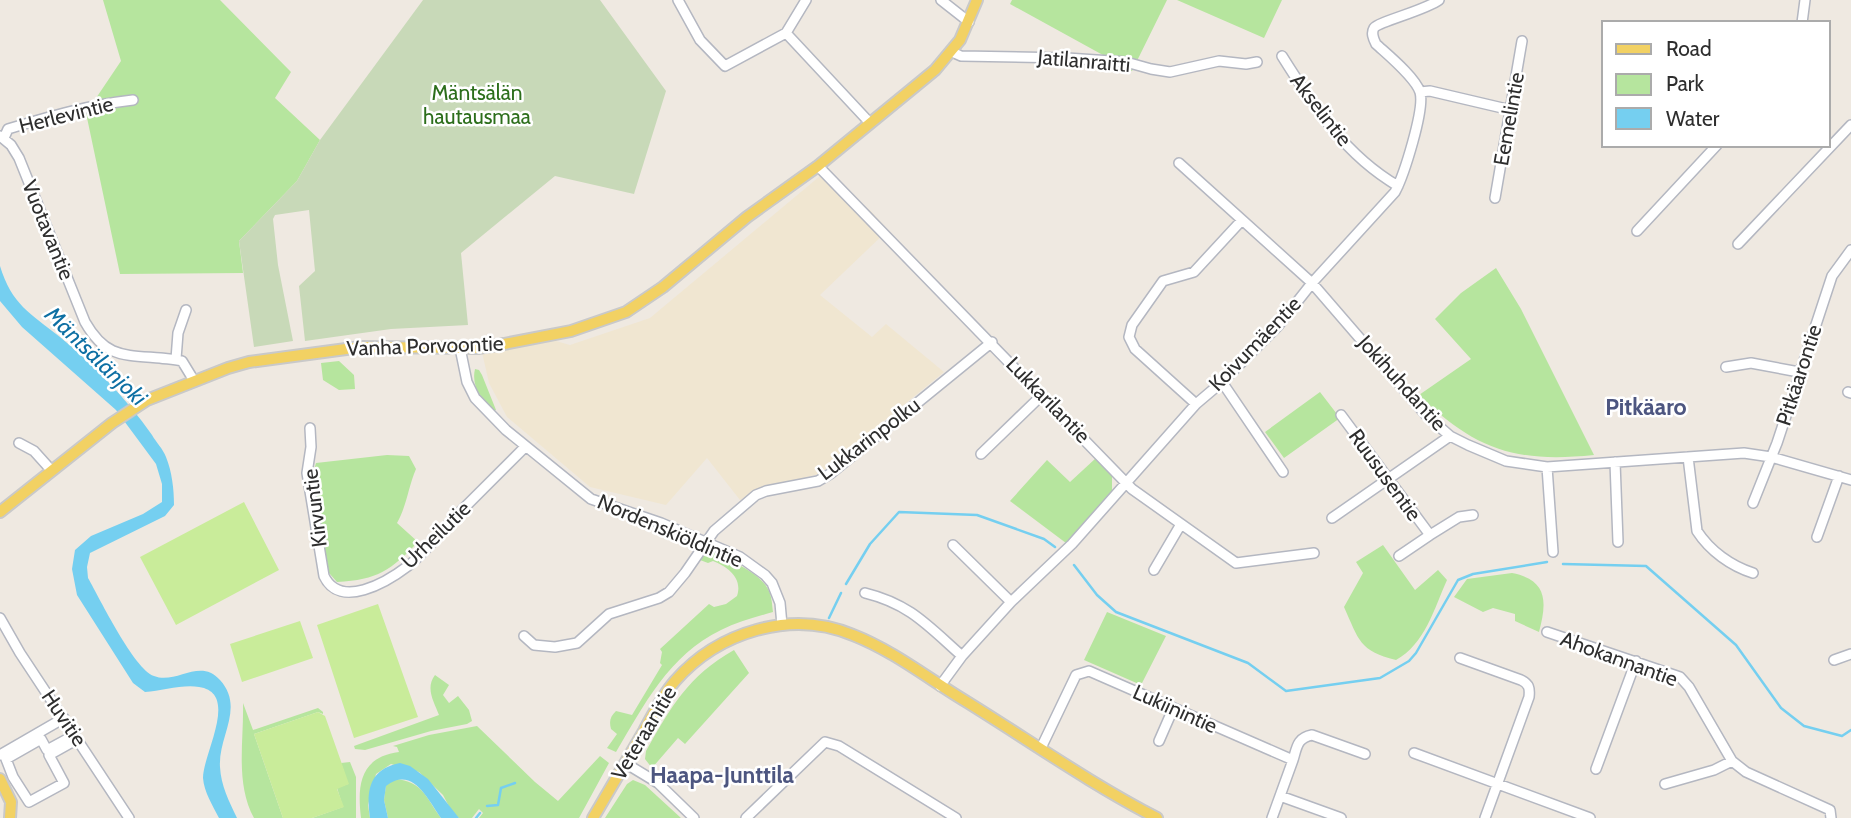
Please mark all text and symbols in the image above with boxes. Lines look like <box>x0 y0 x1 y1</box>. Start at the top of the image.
legend <box>1602 21 1830 147</box>
text: Road <box>1666 36 1712 61</box>
street label: Jatilanraitti <box>1036 44 1131 77</box>
street label: Akselintie <box>1285 68 1358 151</box>
street label: Eemelintie <box>1488 70 1529 168</box>
text: Park <box>1666 71 1704 96</box>
park label: Mäntsälän hautausmaa <box>423 80 531 129</box>
street label: Herlevintie <box>16 91 116 138</box>
text: Water <box>1666 106 1720 131</box>
street label: Vuotavantie <box>17 176 80 284</box>
street label: Koivumäentie <box>1203 291 1306 396</box>
water label: Mäntsälänjoki <box>39 300 154 412</box>
street label: Pitkäarontie <box>1770 321 1827 428</box>
street label: Jokihuhdantie <box>1352 329 1452 436</box>
street label: Vanha Porvoontie <box>346 330 504 361</box>
street label: Lukkarilantie <box>1001 351 1096 448</box>
street label: Lukkarinpolku <box>813 392 925 485</box>
district label: Pitkäaro <box>1605 393 1687 421</box>
street label: Ruususentie <box>1344 424 1427 526</box>
street label: Kirvuntie <box>297 467 332 549</box>
street label: Nordenskiöldintie <box>594 489 747 573</box>
street label: Urheilutie <box>396 495 476 574</box>
street label: Ahokannantie <box>1557 626 1681 691</box>
street label: Lukiinintie <box>1129 679 1222 738</box>
street label: Veteraanitie <box>606 681 681 784</box>
street label: Huvitie <box>37 685 92 751</box>
district label: Haapa-Junttila <box>650 761 795 789</box>

